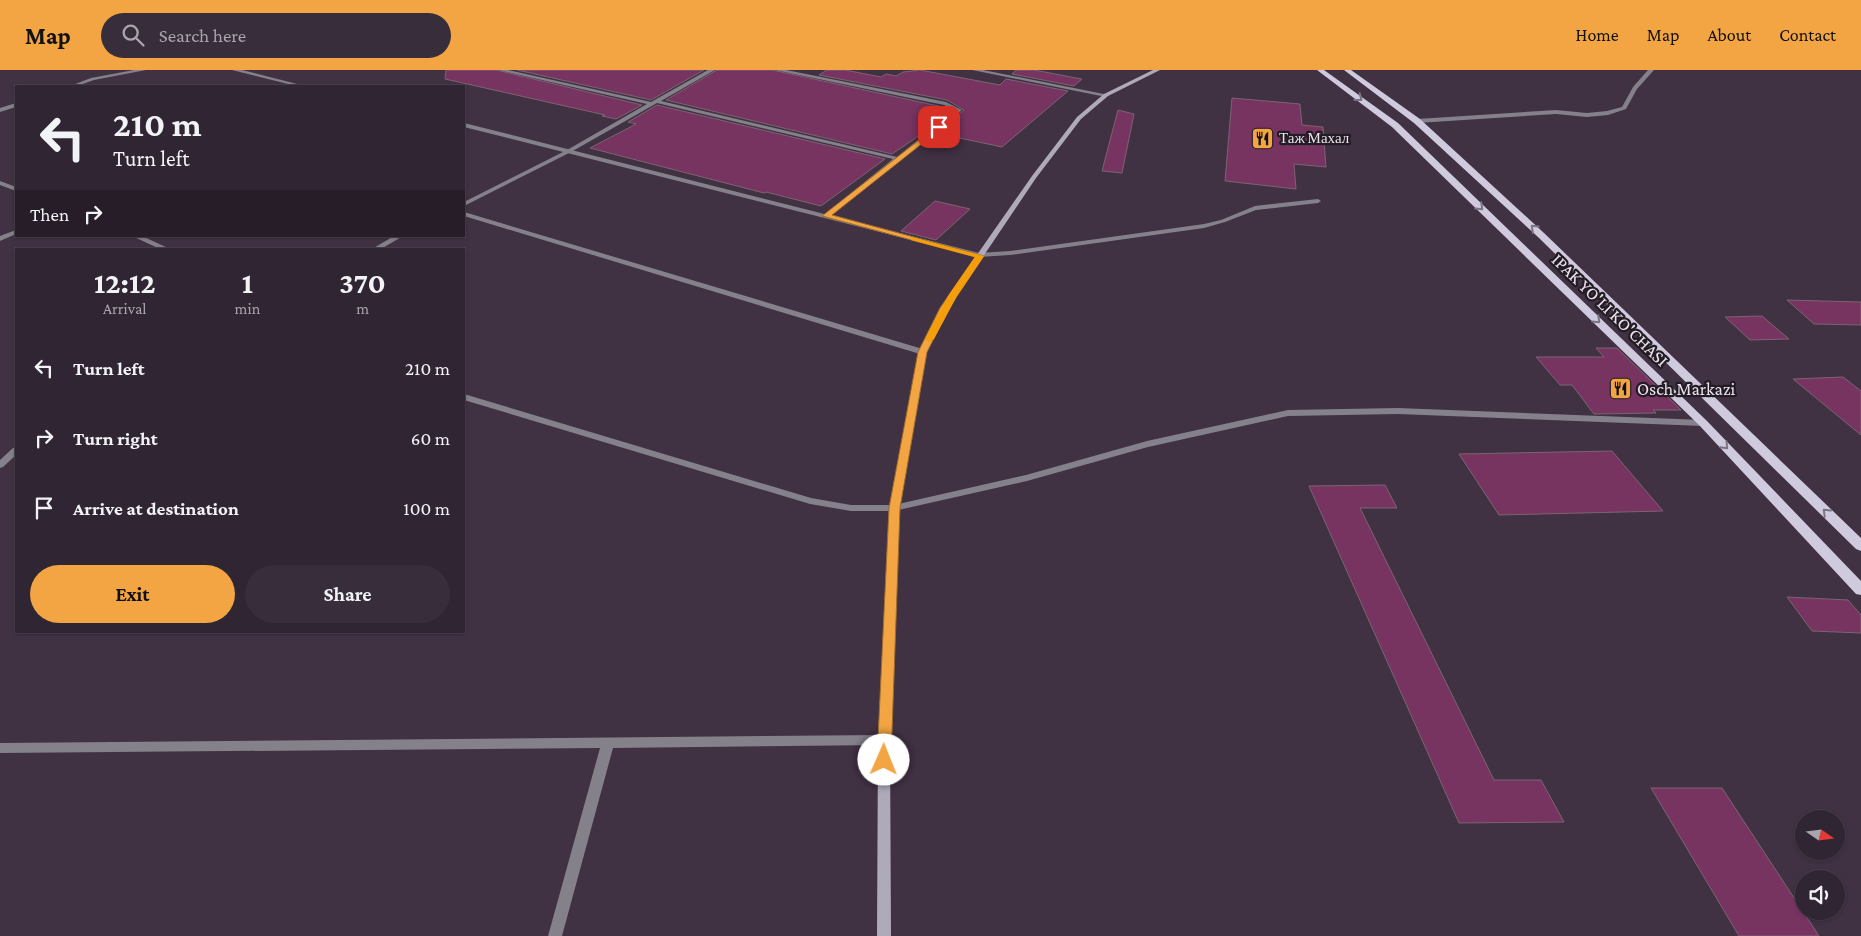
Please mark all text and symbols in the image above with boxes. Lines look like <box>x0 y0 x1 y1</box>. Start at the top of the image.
search box <box>101 13 451 58</box>
icon: search <box>119 21 147 49</box>
text: Map <box>25 22 71 49</box>
text: Search here <box>159 25 246 46</box>
text: Home <box>1576 25 1619 45</box>
text: Map <box>1647 25 1679 45</box>
text: About <box>1707 25 1751 45</box>
text: Contact <box>1779 25 1836 45</box>
one-way arrow <box>1353 92 1363 101</box>
icon: left <box>30 105 95 170</box>
text: 210 m <box>113 105 202 144</box>
pin <box>918 106 960 148</box>
icon: arrive <box>925 113 953 141</box>
restaurant icon: Таж Махал <box>1251 126 1275 150</box>
place label: Таж Махал <box>1279 130 1350 146</box>
text: Turn left <box>113 146 190 171</box>
icon: right <box>79 200 107 228</box>
one-way arrow <box>1474 201 1483 210</box>
text: Then <box>30 204 69 225</box>
one-way arrow <box>1530 225 1539 234</box>
street label: IPAK YO'LI KO'CHASI <box>1548 249 1672 371</box>
text: 12:12 <box>94 266 155 299</box>
text: 1 <box>242 266 253 299</box>
text: 370 <box>339 266 386 299</box>
text: Arrival <box>103 300 147 317</box>
text: min <box>235 300 260 317</box>
text: m <box>356 300 369 317</box>
one-way arrow <box>1591 314 1600 323</box>
icon: left <box>30 354 58 382</box>
text: Turn left <box>73 358 145 379</box>
text: 210 m <box>405 358 450 379</box>
restaurant icon: Osch Markazi <box>1609 377 1633 401</box>
place label: Osch Markazi <box>1637 379 1736 399</box>
icon: right <box>30 424 58 452</box>
text: Turn right <box>73 428 158 449</box>
text: 60 m <box>411 428 450 449</box>
one-way arrow <box>1719 440 1728 449</box>
icon: arrive <box>30 494 58 522</box>
text: Arrive at destination <box>73 498 239 519</box>
text: 100 m <box>403 498 450 519</box>
one-way arrow <box>1823 509 1832 518</box>
button: Exit <box>30 565 235 623</box>
button: Share <box>245 565 450 623</box>
position arrow <box>857 733 909 785</box>
north arrow <box>1795 810 1845 860</box>
map controls <box>1795 810 1845 920</box>
button: sound <box>1795 870 1845 920</box>

